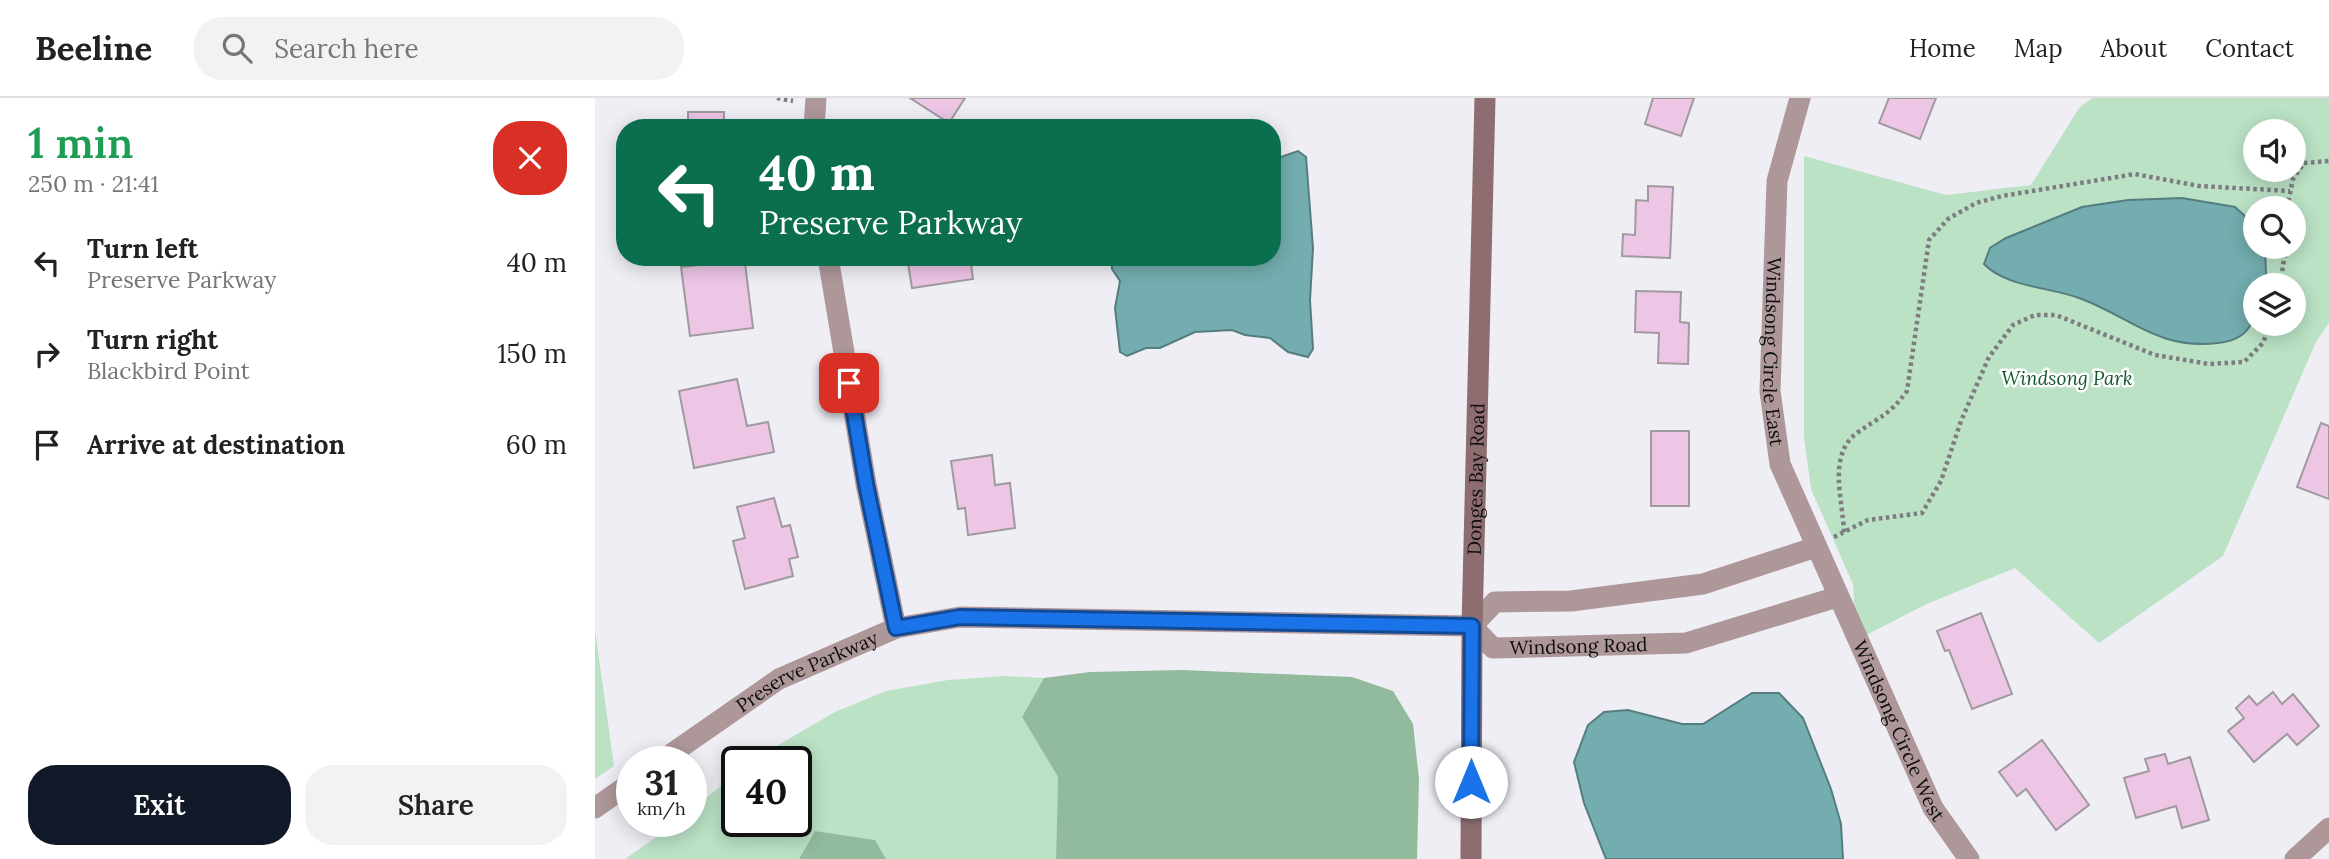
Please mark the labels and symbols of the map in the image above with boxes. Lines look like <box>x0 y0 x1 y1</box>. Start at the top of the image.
street label: Windsong Circle East <box>1758 257 1789 448</box>
pin <box>819 353 879 413</box>
park label: Windsong Park <box>2001 366 2133 390</box>
street label: Donges Bay Road <box>1462 403 1489 555</box>
street label: Preserve Parkway <box>731 625 881 717</box>
street label: Windsong Road <box>1509 632 1648 660</box>
street label: Windsong Circle West <box>1848 637 1951 826</box>
position arrow <box>1434 745 1508 819</box>
speed limit sign: 40 <box>721 746 812 837</box>

